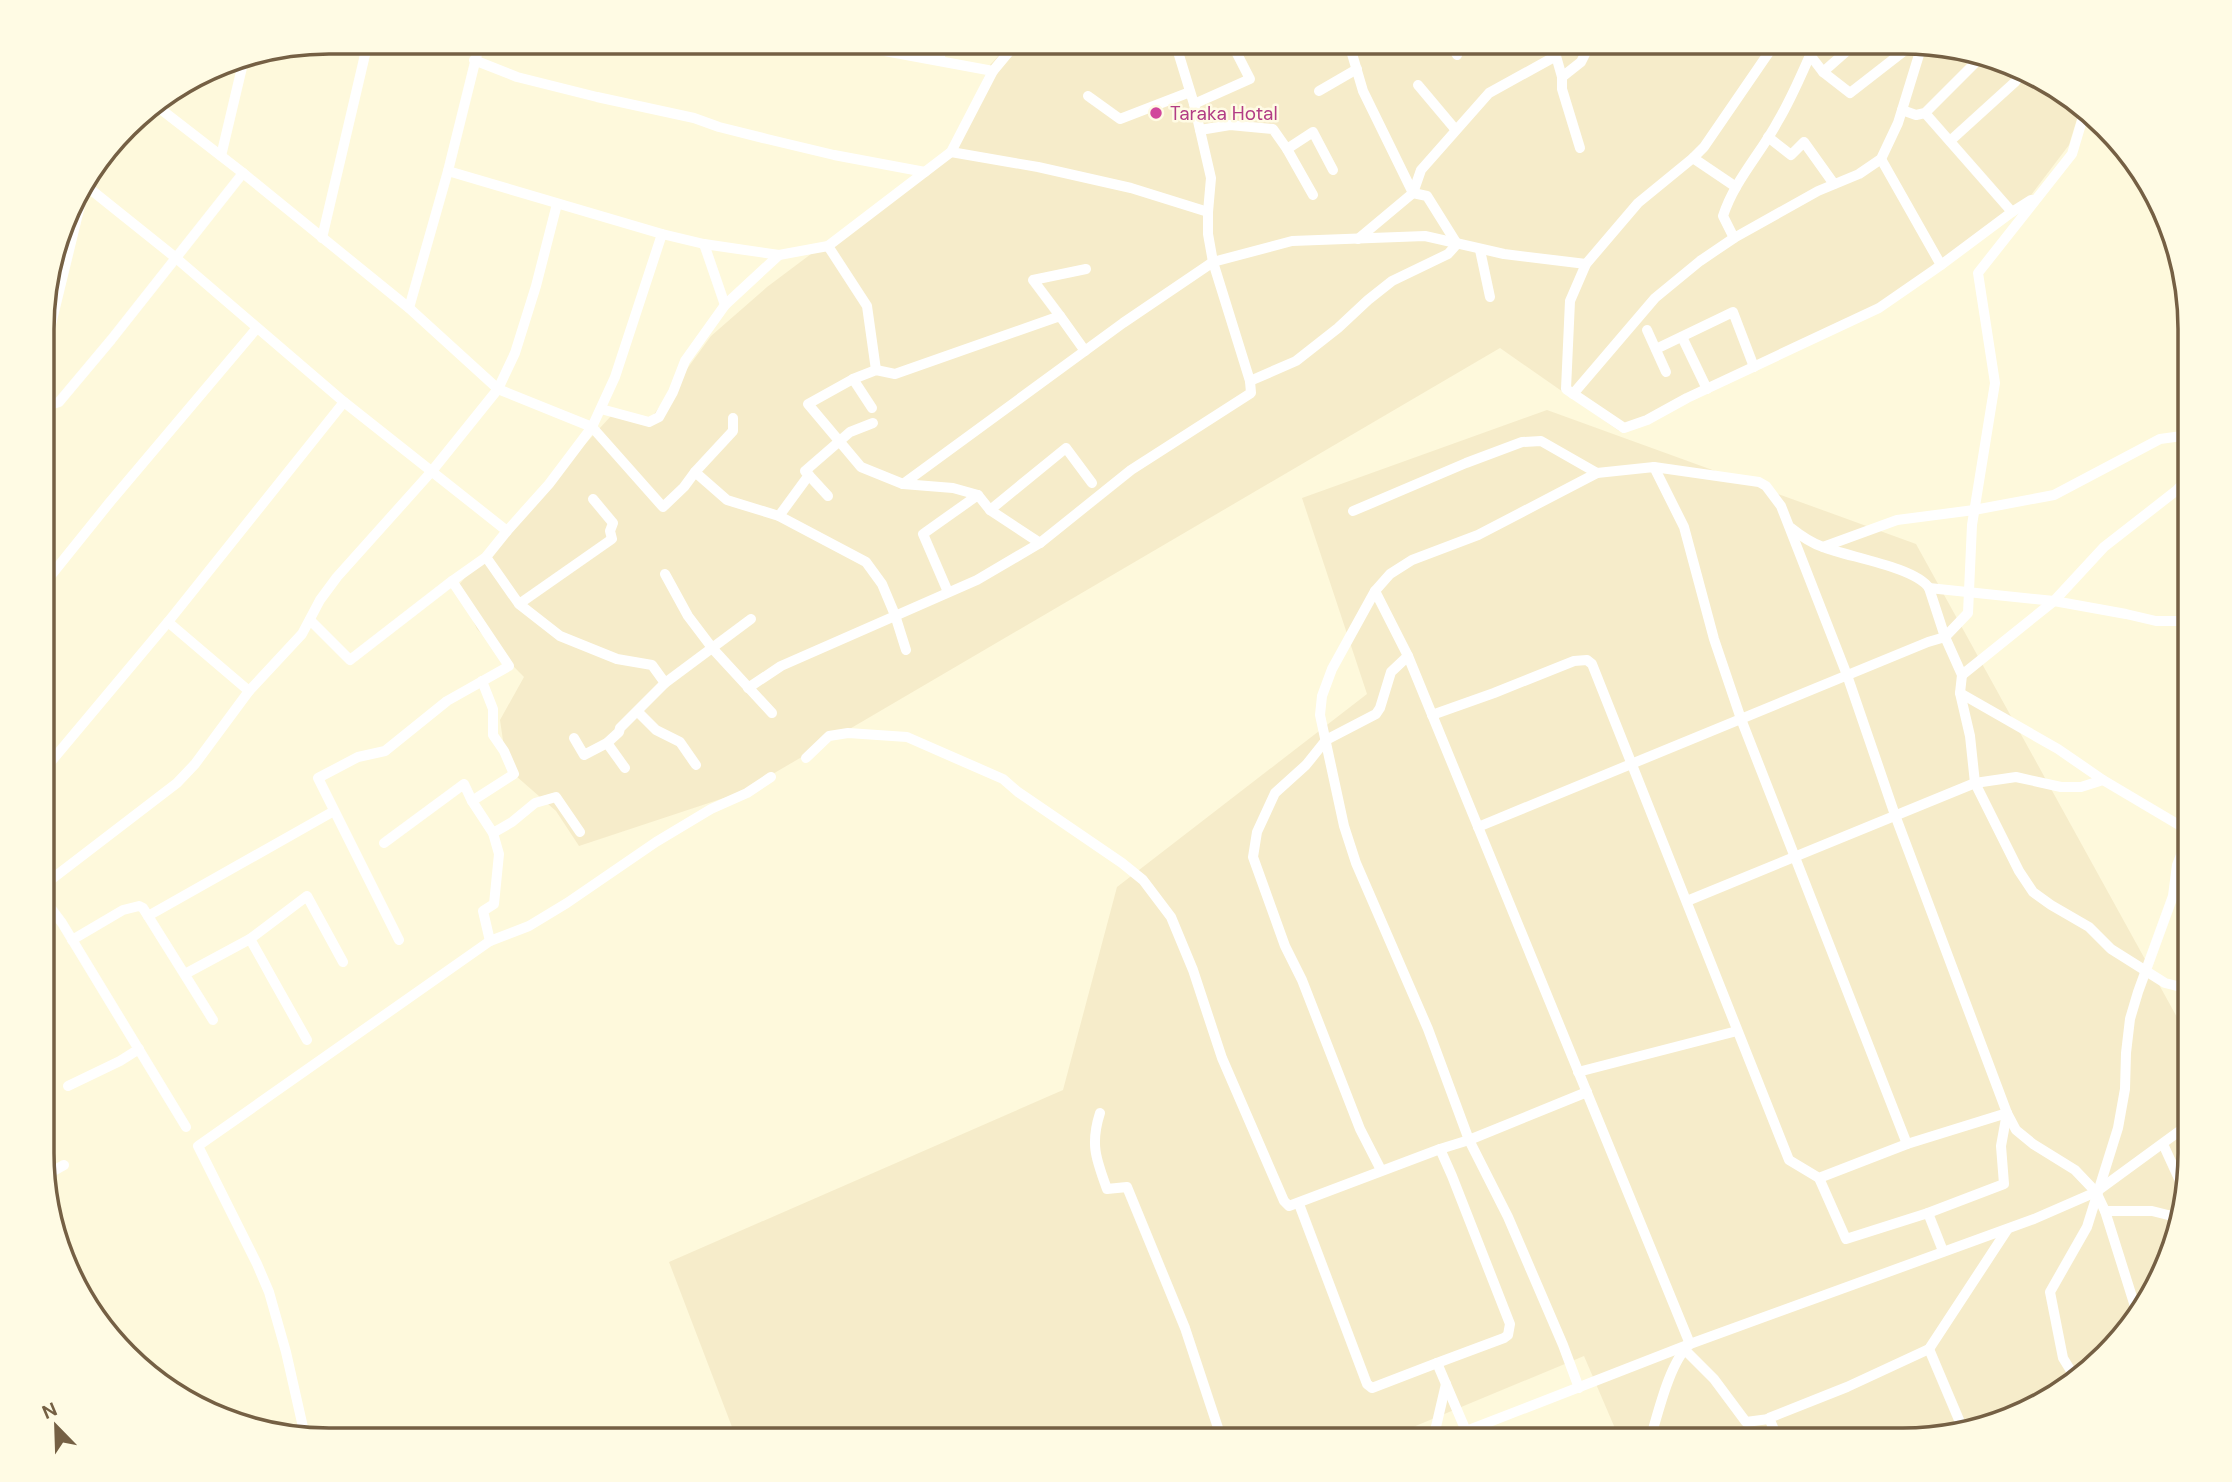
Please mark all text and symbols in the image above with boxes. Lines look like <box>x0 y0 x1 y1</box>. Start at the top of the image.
place label: Taraka Hotal <box>1170 101 1278 126</box>
marker: Taraka Hotal <box>1148 105 1164 121</box>
north arrow <box>21 1391 91 1461</box>
text: N <box>38 1397 61 1425</box>

